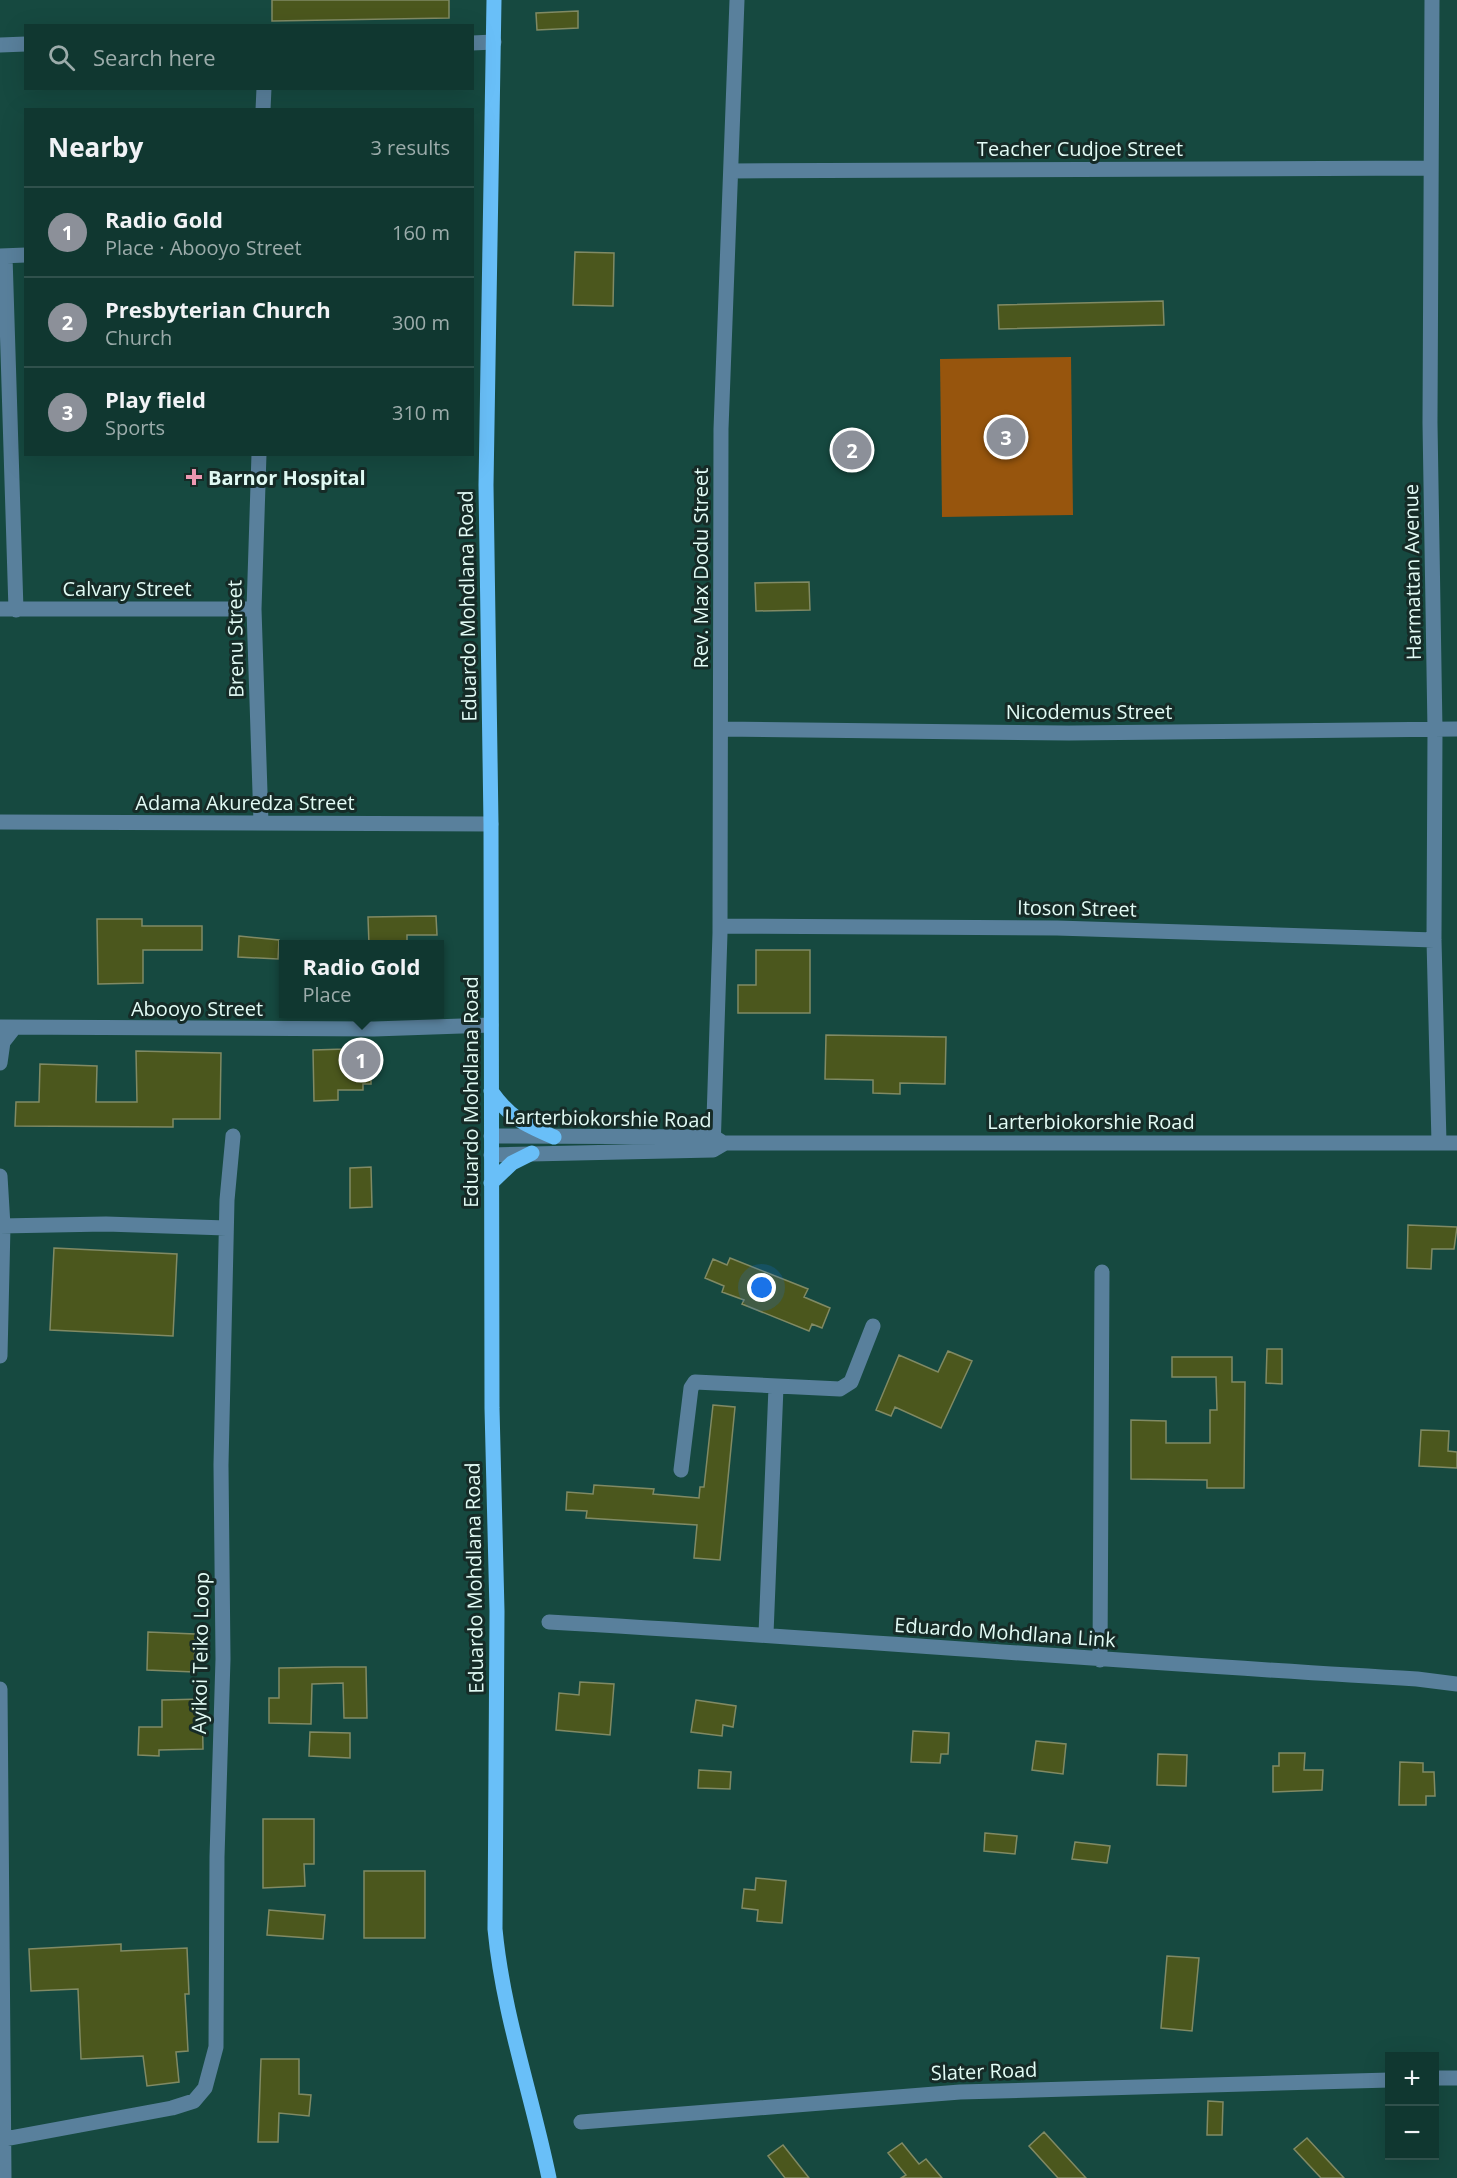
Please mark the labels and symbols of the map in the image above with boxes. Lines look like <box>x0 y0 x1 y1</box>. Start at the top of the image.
street label: Teacher Cudjoe Street <box>977 135 1183 162</box>
pin: 3 <box>986 414 1026 460</box>
pin: 2 <box>832 428 872 472</box>
place label: Barnor Hospital <box>208 464 366 491</box>
marker: Barnor Hospital <box>185 468 203 486</box>
street label: Rev. Max Dodu Street <box>687 468 714 668</box>
street label: Harmattan Avenue <box>1397 484 1427 660</box>
street label: Eduardo Mohdlana Road <box>451 490 483 722</box>
street label: Calvary Street <box>62 575 192 602</box>
street label: Brenu Street <box>220 580 250 698</box>
street label: Nicodemus Street <box>1006 698 1172 725</box>
street label: Adama Akuredza Street <box>135 789 355 816</box>
street label: Itoson Street <box>1017 893 1137 923</box>
street label: Eduardo Mohdlana Road <box>457 976 484 1208</box>
street label: Abooyo Street <box>131 995 263 1022</box>
pin: 1 <box>342 1038 380 1082</box>
street label: Larterbiokorshie Road <box>504 1103 712 1133</box>
street label: Larterbiokorshie Road <box>987 1108 1195 1135</box>
your location <box>747 1273 776 1302</box>
street label: Eduardo Mohdlana Road <box>458 1462 490 1694</box>
street label: Ayikoi Teiko Loop <box>185 1572 215 1734</box>
street label: Eduardo Mohdlana Link <box>893 1611 1117 1653</box>
street label: Slater Road <box>930 2056 1038 2086</box>

